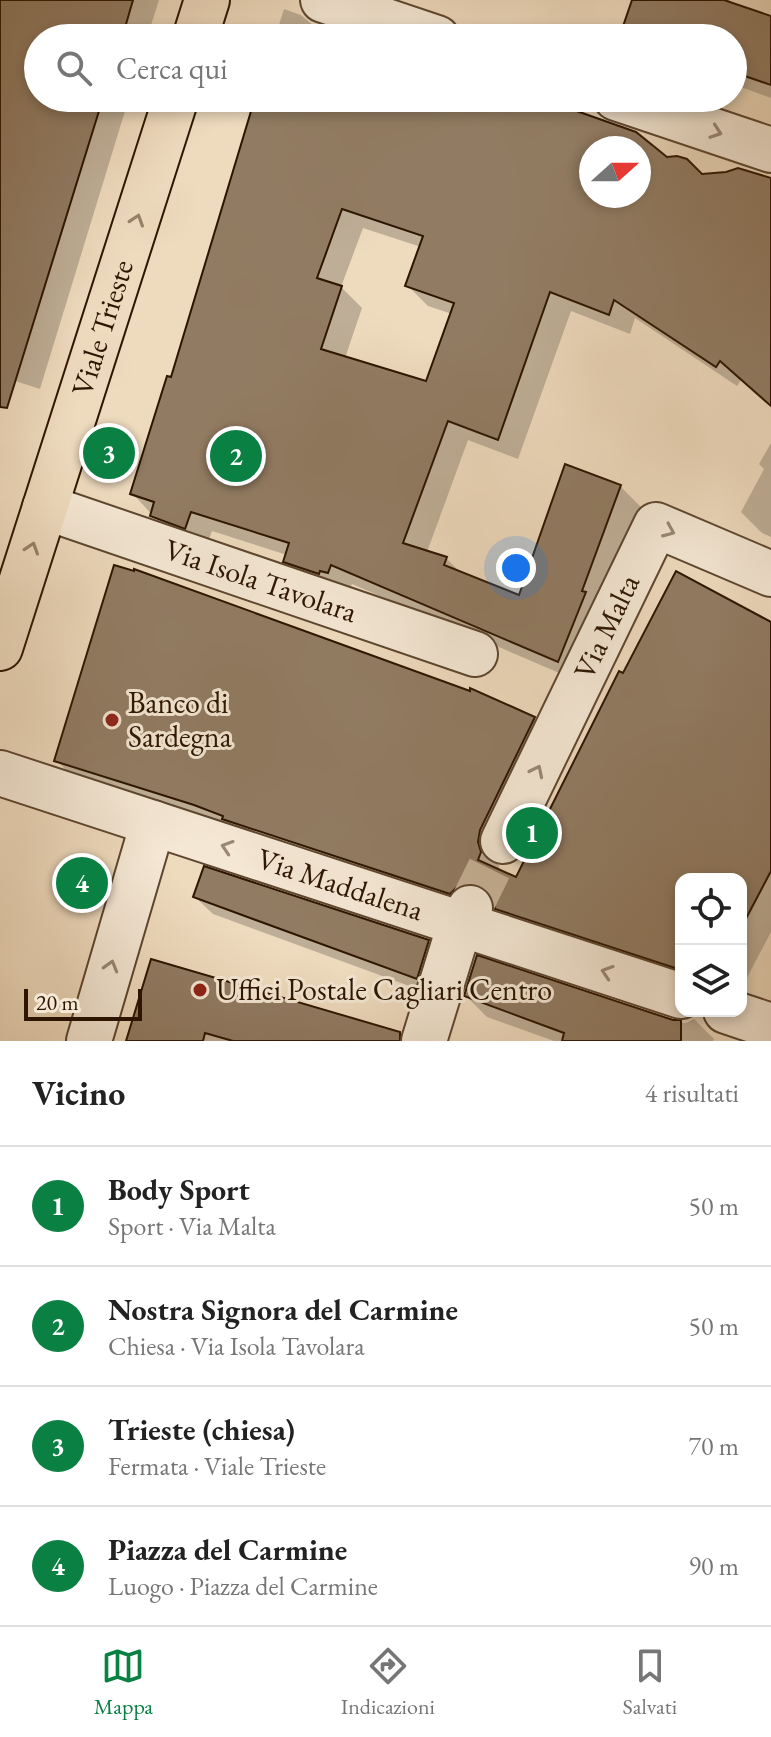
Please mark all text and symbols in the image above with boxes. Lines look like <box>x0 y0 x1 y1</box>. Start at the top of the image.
search box <box>24 24 747 112</box>
icon: search <box>52 46 96 90</box>
text: Cerca qui <box>116 49 228 88</box>
one-way arrow <box>708 122 722 138</box>
north arrow <box>579 136 651 208</box>
one-way arrow <box>128 213 144 227</box>
street label: Viale Trieste <box>62 255 142 401</box>
pin: 3 <box>83 423 135 483</box>
pin: 2 <box>210 426 262 486</box>
one-way arrow <box>661 522 676 538</box>
street label: Via Isola Tavolara <box>160 529 362 631</box>
one-way arrow <box>23 541 39 555</box>
your location <box>496 548 536 588</box>
street label: Via Malta <box>564 568 648 685</box>
place label: Banco di Sardegna <box>128 683 232 756</box>
marker: Banco di Sardegna <box>103 711 121 729</box>
one-way arrow <box>527 764 543 779</box>
pin: 1 <box>506 803 558 863</box>
street label: Via Maddalena <box>252 839 428 929</box>
one-way arrow <box>220 841 234 857</box>
pin: 4 <box>56 853 108 913</box>
map controls <box>675 873 747 1017</box>
button: locate <box>675 873 747 945</box>
button: layers <box>675 945 747 1017</box>
one-way arrow <box>102 960 118 974</box>
one-way arrow <box>601 965 614 981</box>
place label: Uffici Postale Cagliari Centro <box>216 970 552 1009</box>
marker: Uffici Postale Cagliari Centro <box>191 981 209 999</box>
scale bar <box>24 985 142 1021</box>
text: 20 m <box>36 988 79 1017</box>
text: Vicino <box>32 1071 125 1115</box>
text: 4 risultati <box>645 1076 739 1110</box>
text: Body Sport <box>108 1170 250 1209</box>
text: 1 <box>51 1189 65 1223</box>
text: 50 m <box>689 1189 739 1223</box>
text: Sport · Via Malta <box>108 1209 276 1243</box>
text: Nostra Signora del Carmine <box>108 1290 458 1329</box>
text: 2 <box>51 1309 65 1343</box>
text: 50 m <box>689 1309 739 1343</box>
text: Chiesa · Via Isola Tavolara <box>108 1329 365 1363</box>
text: Trieste (chiesa) <box>108 1410 295 1449</box>
text: 3 <box>51 1429 65 1463</box>
text: 70 m <box>689 1429 739 1463</box>
text: Fermata · Viale Trieste <box>108 1449 326 1483</box>
text: Piazza del Carmine <box>108 1530 347 1569</box>
text: 4 <box>51 1549 65 1583</box>
text: 90 m <box>689 1549 739 1583</box>
text: Luogo · Piazza del Carmine <box>108 1569 378 1603</box>
tab: Mappa <box>94 1644 153 1721</box>
tab: Indicazioni <box>341 1644 435 1721</box>
tab: Salvati <box>623 1644 677 1721</box>

